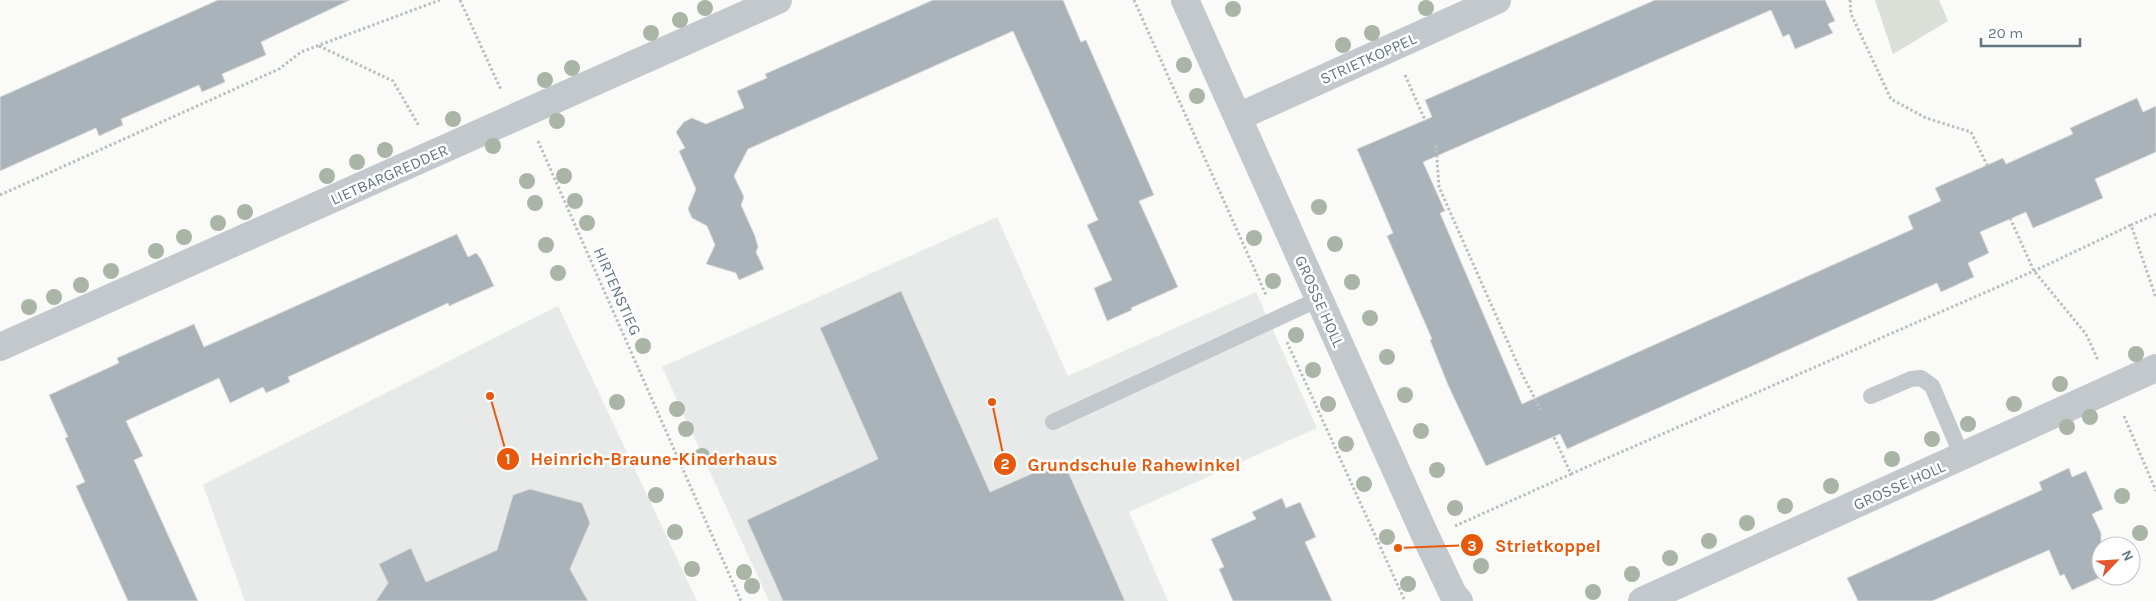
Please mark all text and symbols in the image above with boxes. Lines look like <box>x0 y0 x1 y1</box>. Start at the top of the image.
scale bar <box>1981 15 2080 47</box>
text: 20 m <box>1988 24 2023 42</box>
street label: STRIETKOPPEL <box>1317 29 1420 88</box>
street label: LIETBARGREDDER <box>327 140 451 209</box>
street label: HIRTENSTIEG <box>590 244 645 338</box>
street label: GROSSE HOLL <box>1291 252 1348 351</box>
callout: Heinrich-Braune-Kinderhaus <box>496 442 788 475</box>
text: Heinrich-Braune-Kinderhaus <box>531 448 777 470</box>
callout: Grundschule Rahewinkel <box>992 448 1250 481</box>
text: 1 <box>505 450 511 468</box>
text: Grundschule Rahewinkel <box>1027 454 1241 476</box>
text: 2 <box>1000 455 1010 473</box>
street label: GROSSE HOLL <box>1850 457 1949 514</box>
callout: Strietkoppel <box>1460 529 1611 562</box>
text: Strietkoppel <box>1495 535 1601 557</box>
north arrow <box>2091 536 2141 586</box>
text: 3 <box>1467 537 1477 555</box>
text: N <box>2118 548 2137 564</box>

